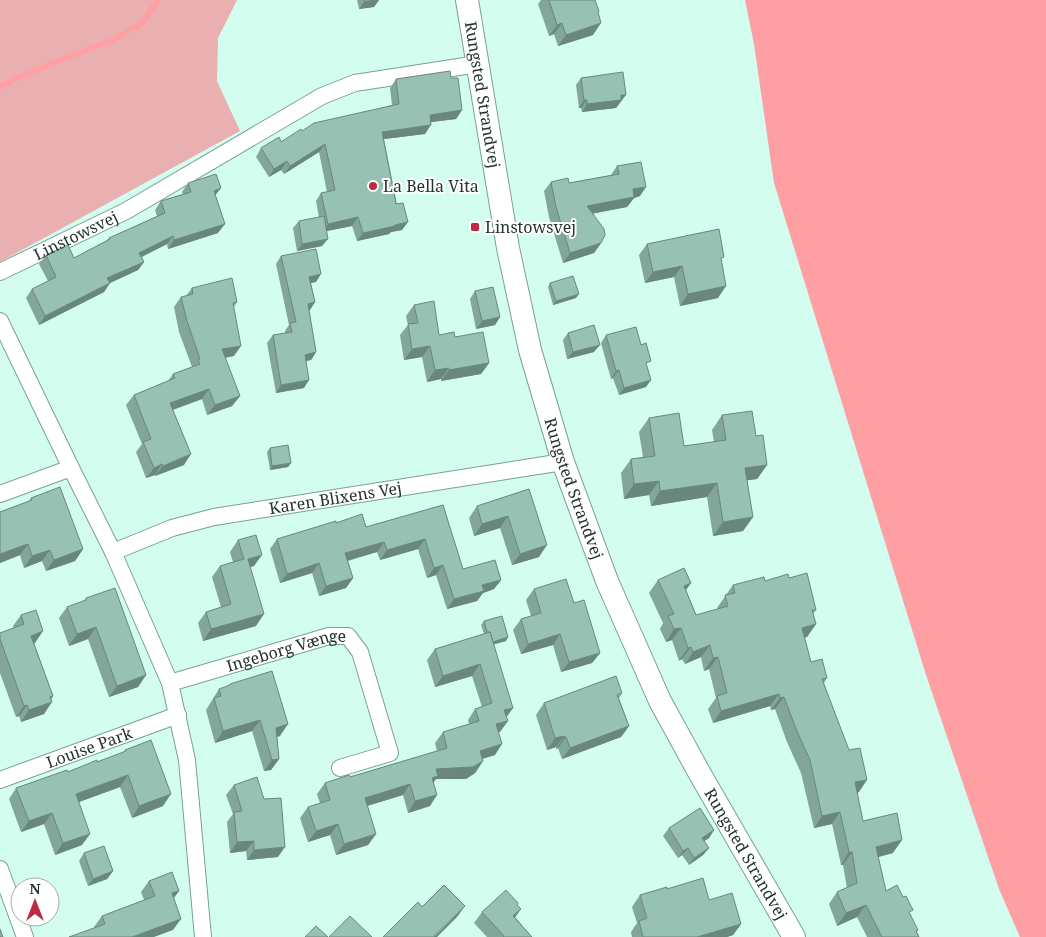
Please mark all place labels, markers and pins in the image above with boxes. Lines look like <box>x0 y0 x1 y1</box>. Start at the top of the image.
place label: La Bella Vita <box>383 175 479 197</box>
marker: La Bella Vita <box>367 180 379 192</box>
place label: Linstowsvej <box>485 216 576 238</box>
marker: Linstowsvej <box>469 221 481 233</box>

